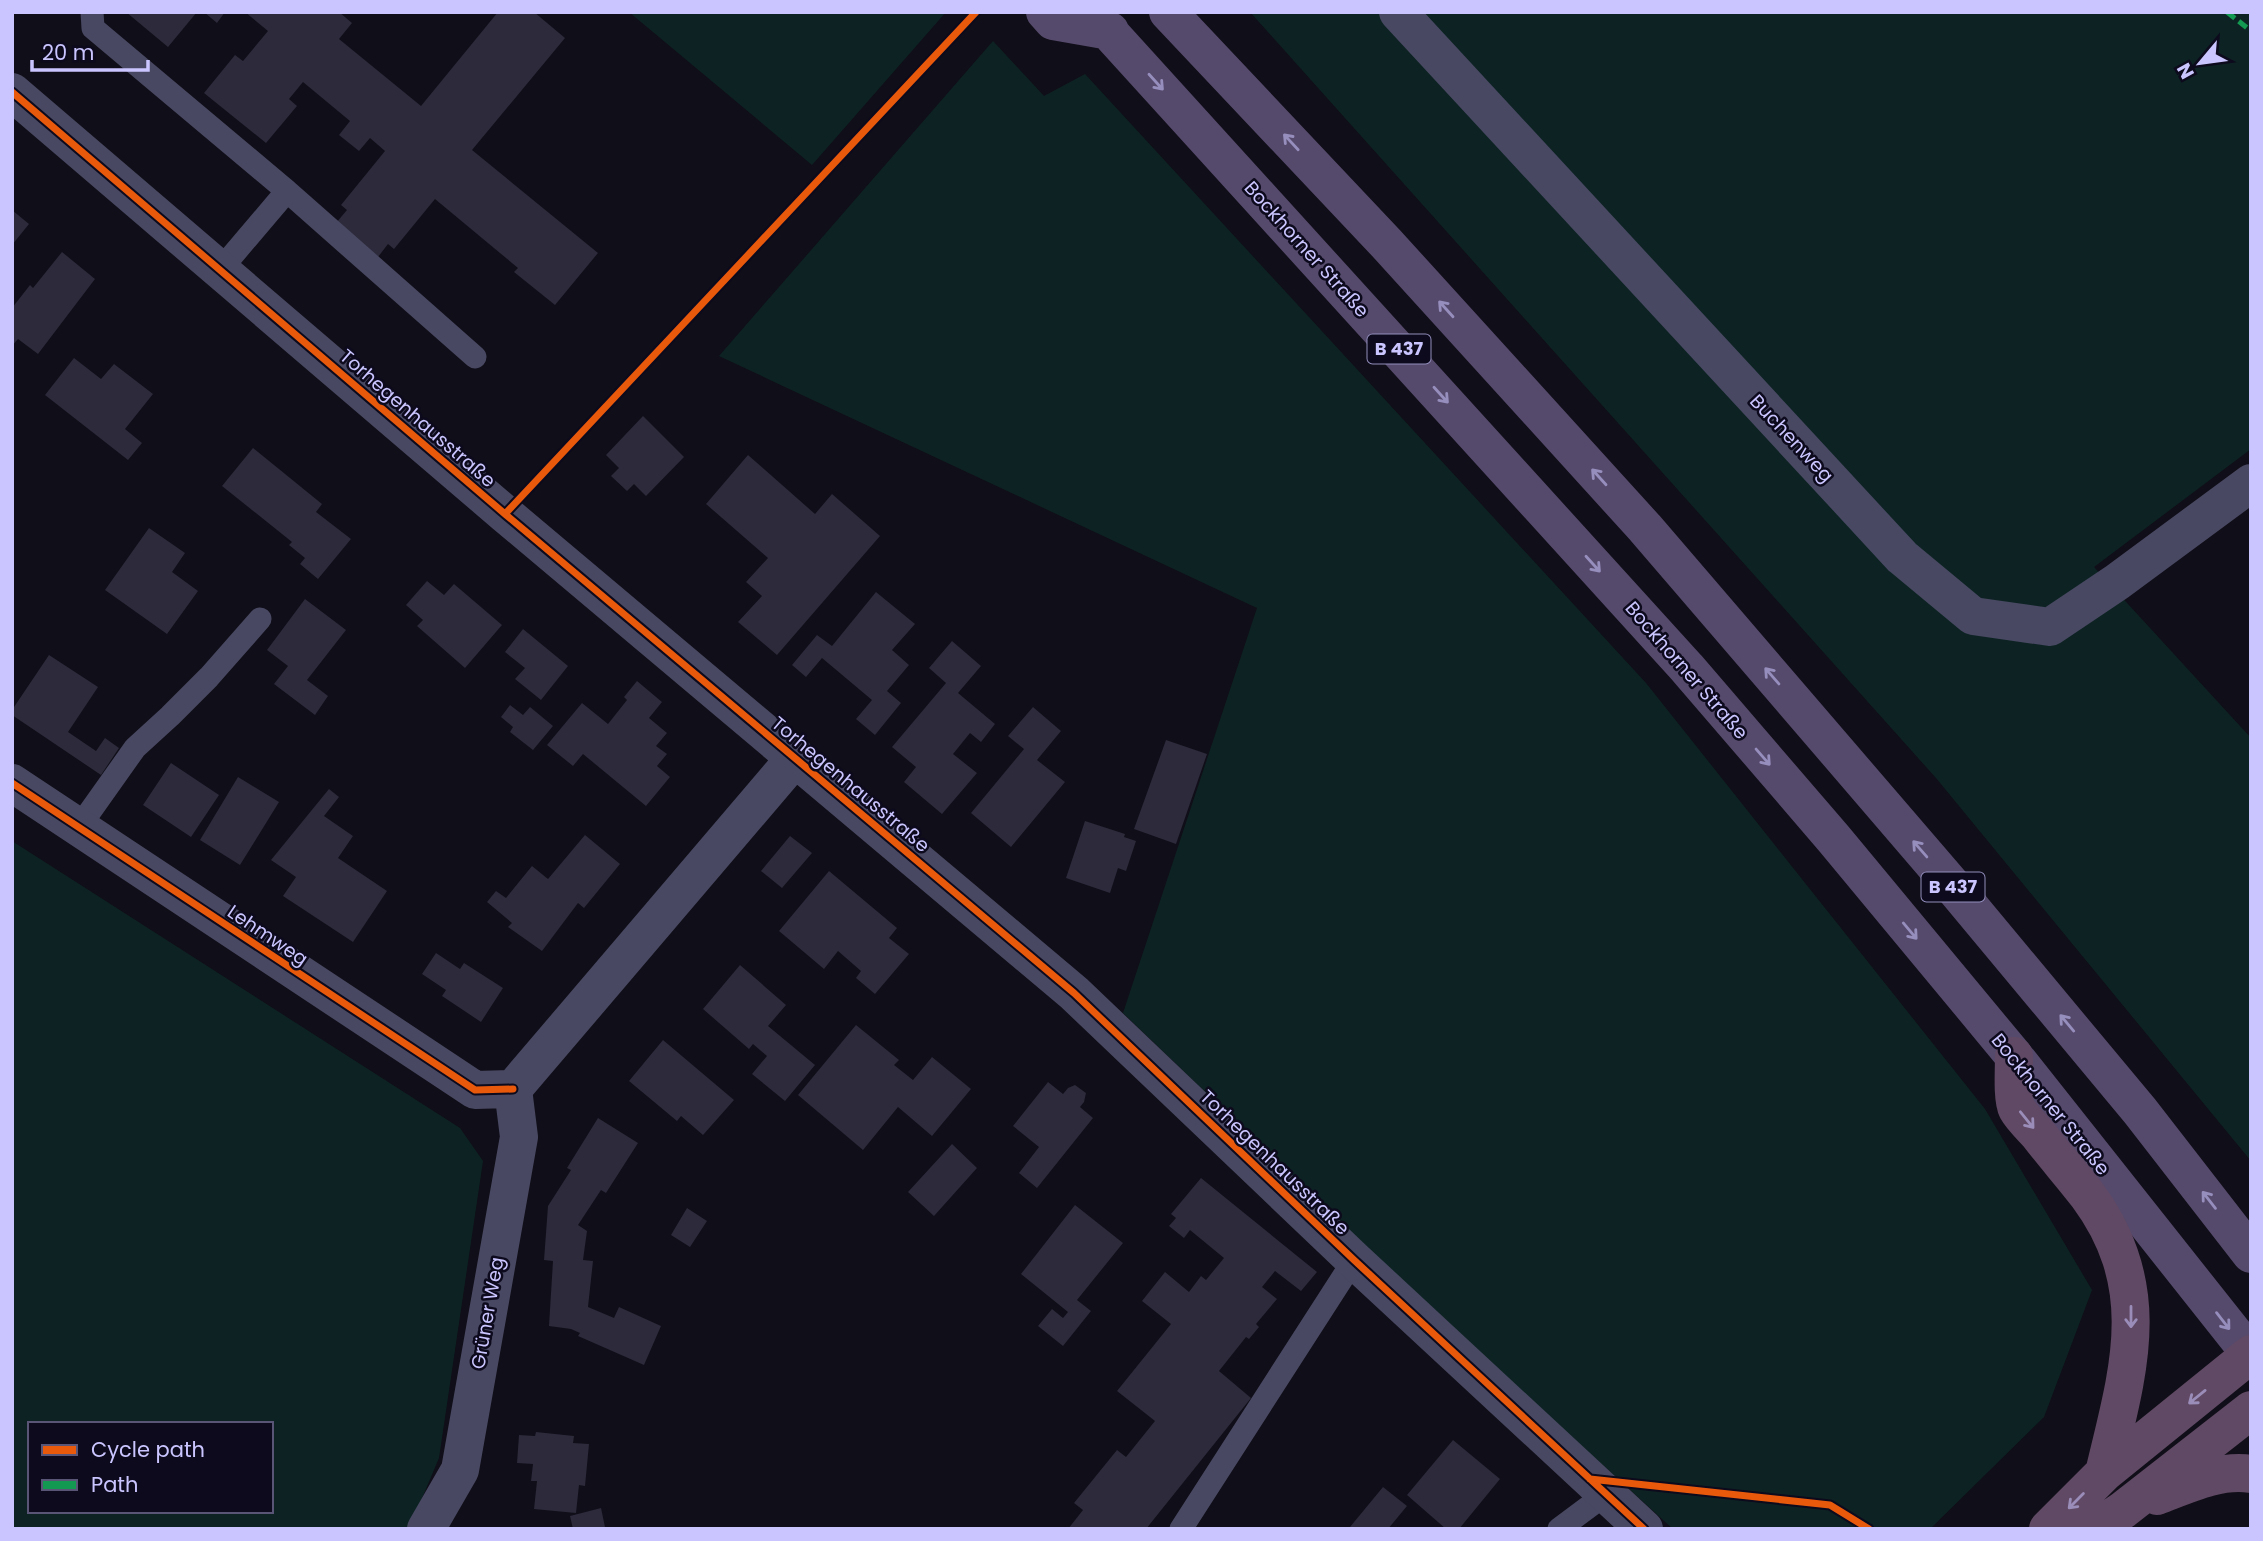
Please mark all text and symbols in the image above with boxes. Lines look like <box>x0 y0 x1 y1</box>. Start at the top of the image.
scale bar <box>32 28 147 72</box>
north arrow <box>2165 28 2235 98</box>
text: 20 m <box>42 38 95 67</box>
text: N <box>2170 58 2201 84</box>
one-way arrow <box>1148 73 1164 91</box>
one-way arrow <box>1283 133 1299 151</box>
street label: Bockhorner Straße <box>1238 175 1375 324</box>
one-way arrow <box>1438 300 1454 318</box>
road number: B 437 <box>1368 334 1430 363</box>
street label: Torhegenhausstraße <box>334 343 502 494</box>
one-way arrow <box>1432 386 1449 403</box>
street label: Buchenweg <box>1744 388 1840 488</box>
one-way arrow <box>1591 468 1607 486</box>
one-way arrow <box>1585 555 1601 573</box>
street label: Bockhorner Straße <box>1619 595 1754 745</box>
one-way arrow <box>1764 668 1780 686</box>
street label: Torhegenhausstraße <box>766 710 936 859</box>
one-way arrow <box>1755 747 1771 765</box>
one-way arrow <box>1912 840 1928 858</box>
road number: B 437 <box>1922 872 1984 902</box>
street label: Lehmweg <box>222 899 313 972</box>
one-way arrow <box>1902 921 1918 939</box>
one-way arrow <box>2059 1014 2075 1032</box>
street label: Bockhorner Straße <box>1985 1028 2116 1181</box>
street label: Torhegenhausstraße <box>1194 1084 1356 1241</box>
one-way arrow <box>2019 1111 2034 1129</box>
one-way arrow <box>2202 1191 2217 1210</box>
street label: Grüner Weg <box>464 1255 511 1371</box>
one-way arrow <box>2124 1305 2138 1328</box>
one-way arrow <box>2216 1311 2231 1329</box>
one-way arrow <box>2189 1389 2207 1405</box>
legend <box>28 1422 273 1513</box>
text: Cycle path <box>91 1435 205 1464</box>
text: Path <box>91 1470 138 1499</box>
one-way arrow <box>2068 1492 2085 1509</box>

